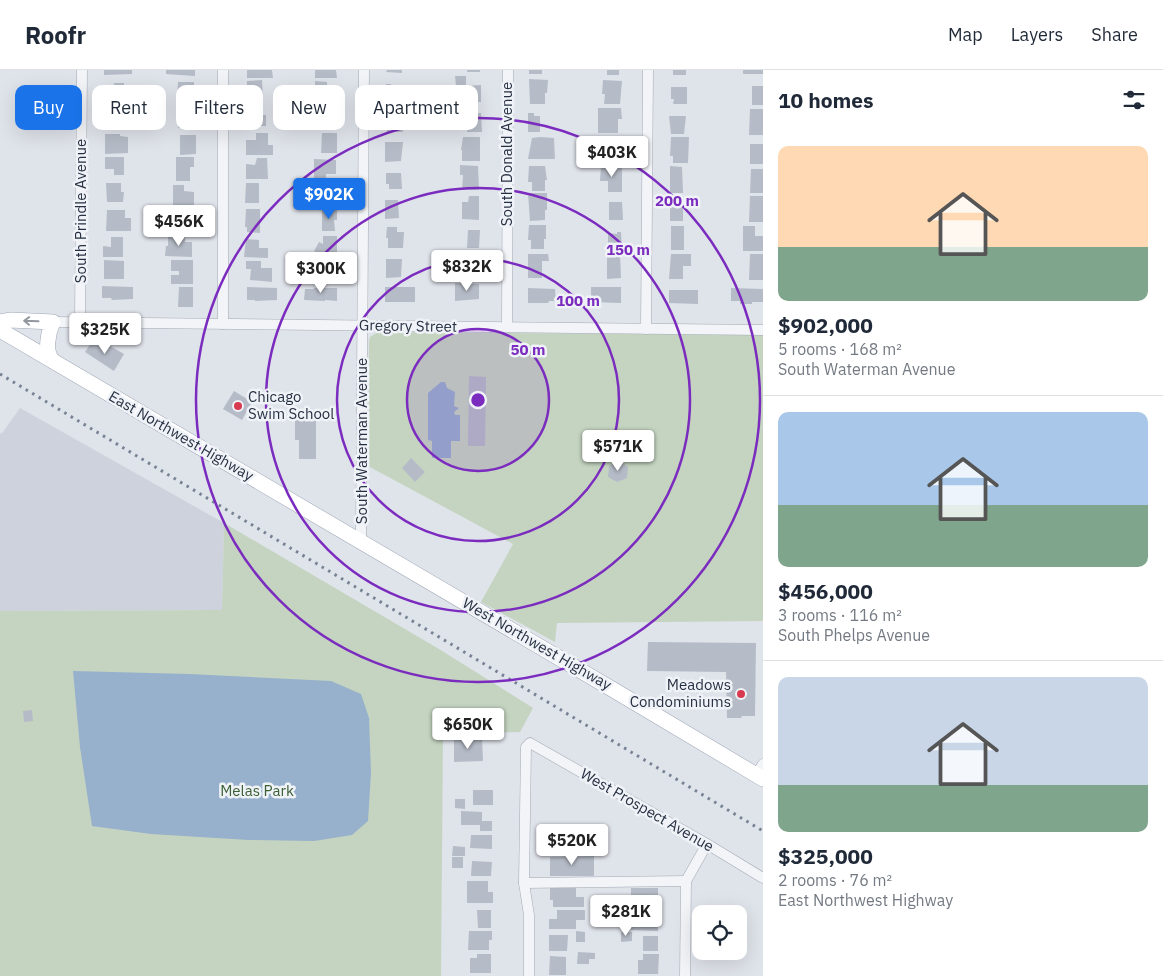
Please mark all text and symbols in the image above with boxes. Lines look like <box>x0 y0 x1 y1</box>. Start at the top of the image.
text: Roofr <box>25 19 86 51</box>
text: Map <box>948 23 983 46</box>
text: Layers <box>1011 23 1063 46</box>
text: Share <box>1091 23 1138 46</box>
street label: South Donald Avenue <box>497 82 516 226</box>
chip: Buy <box>15 85 82 130</box>
chip: Rent <box>92 85 166 130</box>
chip: Filters <box>176 85 263 130</box>
chip: New <box>273 85 345 130</box>
chip: Apartment <box>355 85 478 130</box>
text: 10 homes <box>778 86 874 114</box>
icon: filters <box>1120 86 1148 114</box>
pin: $403K <box>577 136 647 178</box>
street label: South Prindle Avenue <box>71 139 90 283</box>
text: $403K <box>587 142 637 162</box>
pin: $902K <box>294 178 364 220</box>
icon: home <box>918 179 1008 269</box>
text: $902K <box>304 184 354 204</box>
text: 200 m <box>655 191 699 210</box>
pin: $456K <box>144 204 214 247</box>
text: $456K <box>154 211 204 231</box>
text: 150 m <box>606 240 650 259</box>
pin: $832K <box>432 250 502 292</box>
pin: $300K <box>286 252 356 294</box>
text: $832K <box>442 256 492 276</box>
text: $300K <box>296 258 346 278</box>
text: 100 m <box>556 291 600 310</box>
text: $902,000 <box>778 311 873 339</box>
pin: $325K <box>70 312 140 355</box>
street label: Gregory Street <box>359 315 457 336</box>
one-way arrow <box>24 317 40 326</box>
text: $325K <box>80 319 130 339</box>
text: 5 rooms · 168 m² <box>778 339 902 359</box>
text: 50 m <box>511 340 545 359</box>
street label: South Waterman Avenue <box>352 358 371 524</box>
text: South Waterman Avenue <box>778 359 955 379</box>
street label: East Northwest Highway <box>105 386 258 485</box>
place label: Chicago Swim School <box>248 387 334 423</box>
centre of rings <box>469 391 487 409</box>
marker: Chicago Swim School <box>232 400 244 412</box>
pin: $571K <box>583 430 653 472</box>
text: $571K <box>593 436 643 456</box>
icon: home <box>918 444 1008 534</box>
text: $456,000 <box>778 577 873 605</box>
street label: West Northwest Highway <box>459 593 616 694</box>
text: 3 rooms · 116 m² <box>778 605 902 625</box>
text: South Phelps Avenue <box>778 625 930 645</box>
place label: Meadows Condominiums <box>630 675 731 711</box>
marker: Meadows Condominiums <box>735 688 747 700</box>
pin: $650K <box>433 708 503 750</box>
icon: home <box>918 709 1008 799</box>
text: $650K <box>443 714 493 734</box>
street label: West Prospect Avenue <box>577 764 717 856</box>
park label: Melas Park <box>220 781 294 800</box>
pin: $520K <box>537 824 607 866</box>
text: $520K <box>547 830 597 850</box>
text: $325,000 <box>778 842 873 870</box>
text: 2 rooms · 76 m² <box>778 870 892 890</box>
text: East Northwest Highway <box>778 890 953 910</box>
pin: $281K <box>591 894 661 937</box>
text: $281K <box>601 901 651 921</box>
map controls <box>692 905 747 960</box>
button: locate <box>692 905 747 960</box>

